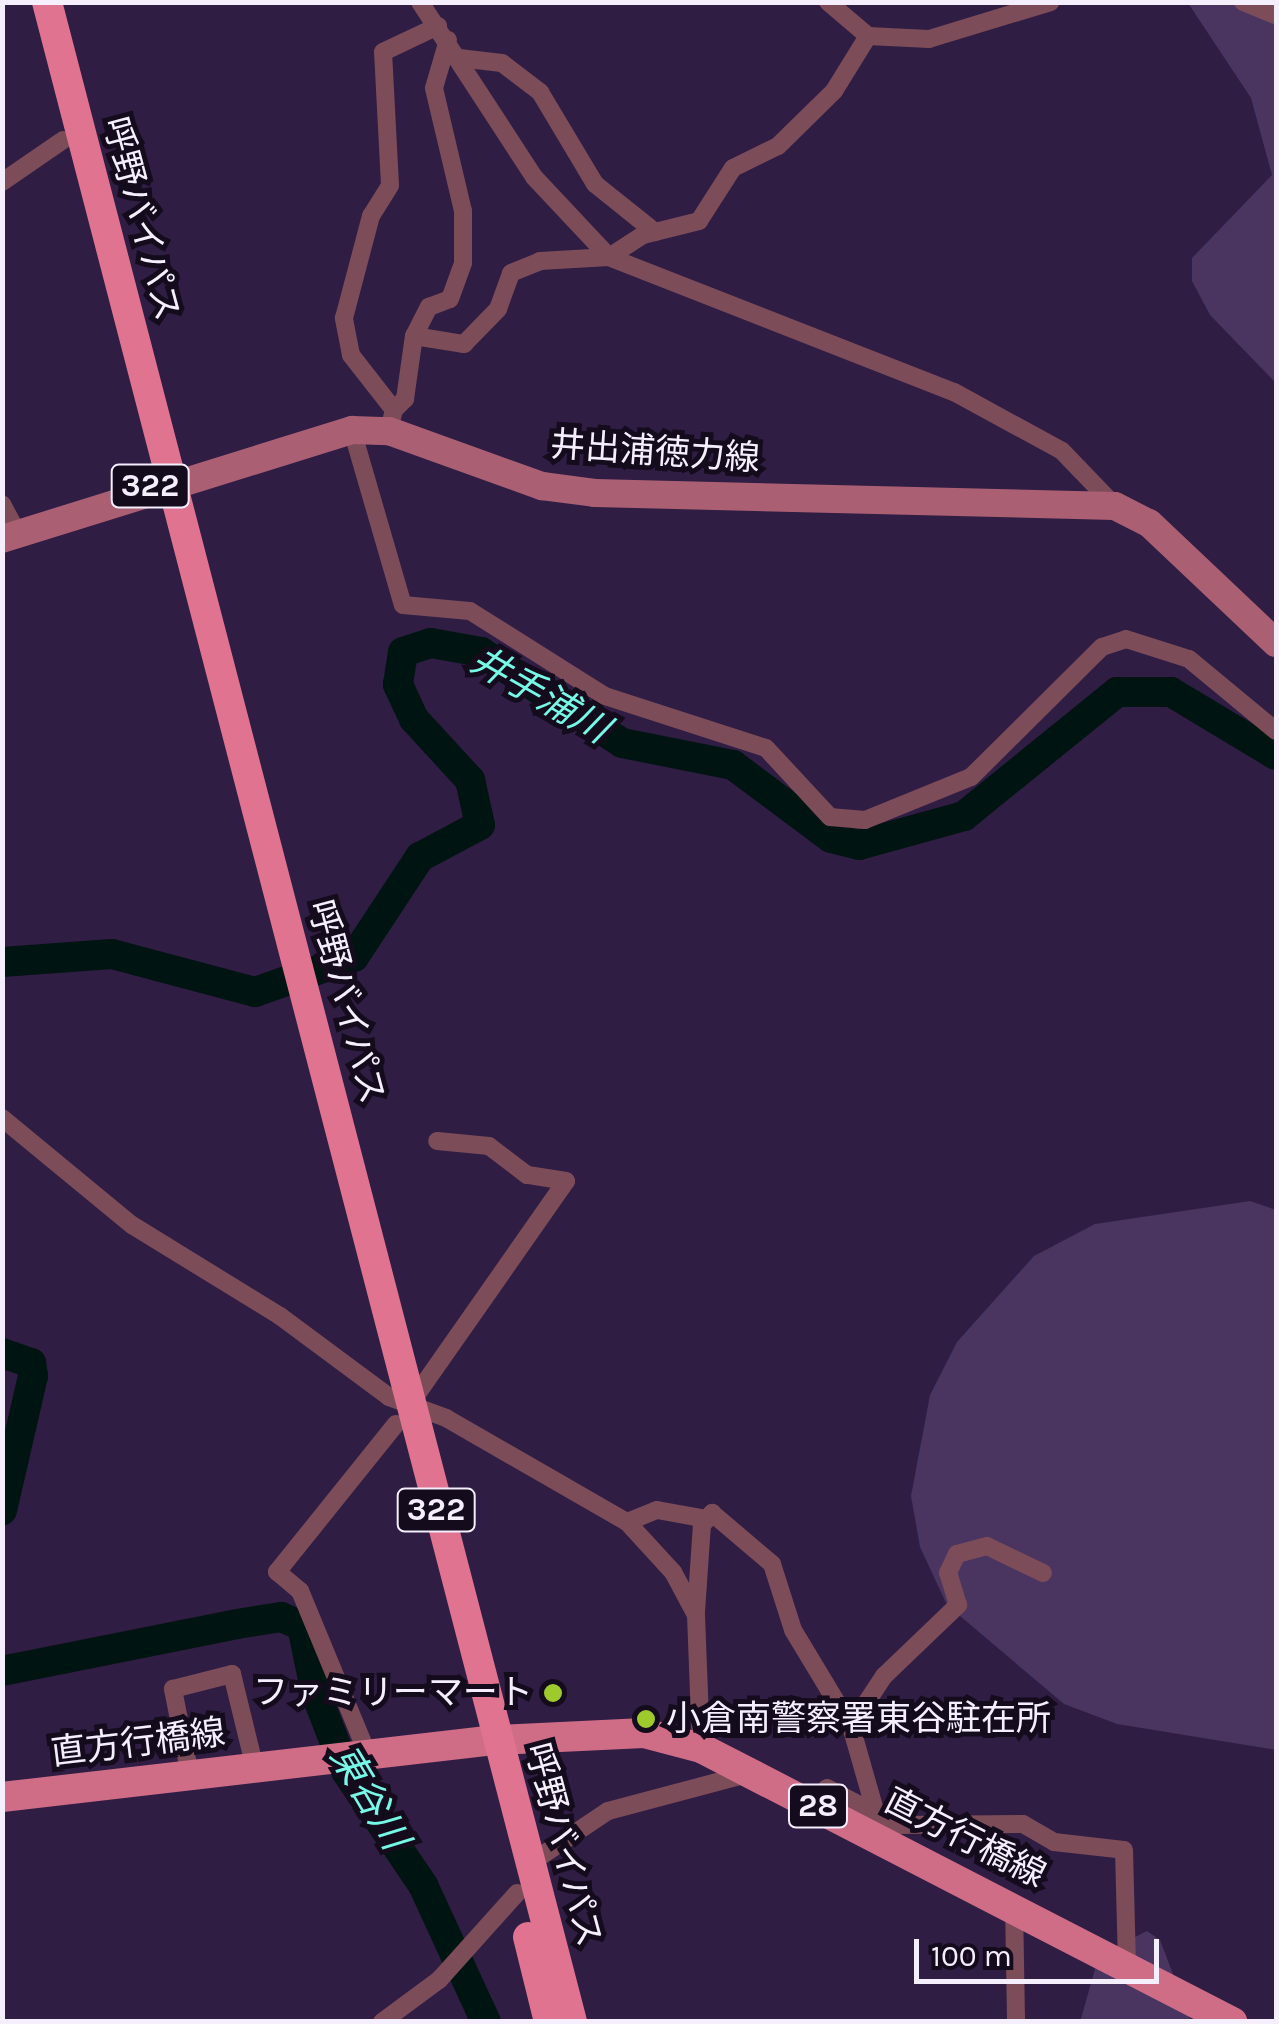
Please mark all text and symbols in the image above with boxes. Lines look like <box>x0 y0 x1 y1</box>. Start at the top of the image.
street label: 呼野バイパス <box>94 112 188 326</box>
street label: 井出浦徳力線 <box>549 424 761 480</box>
road number: 322 <box>110 459 190 513</box>
water label: 井手浦川 <box>463 637 617 753</box>
street label: 呼野バイパス <box>299 895 393 1109</box>
road number: 322 <box>396 1483 476 1537</box>
place label: ファミリーマート <box>253 1672 533 1714</box>
marker: ファミリーマート <box>542 1682 564 1704</box>
place label: 小倉南警察署東谷駐在所 <box>666 1698 1051 1740</box>
marker: 小倉南警察署東谷駐在所 <box>635 1708 657 1730</box>
street label: 直方行橋線 <box>49 1711 227 1775</box>
water label: 東谷川 <box>320 1736 418 1858</box>
street label: 呼野バイパス <box>516 1738 610 1952</box>
road number: 28 <box>786 1779 850 1833</box>
street label: 直方行橋線 <box>878 1780 1052 1896</box>
scale bar <box>919 1919 1164 1981</box>
text: 100 m <box>931 1938 1012 1974</box>

